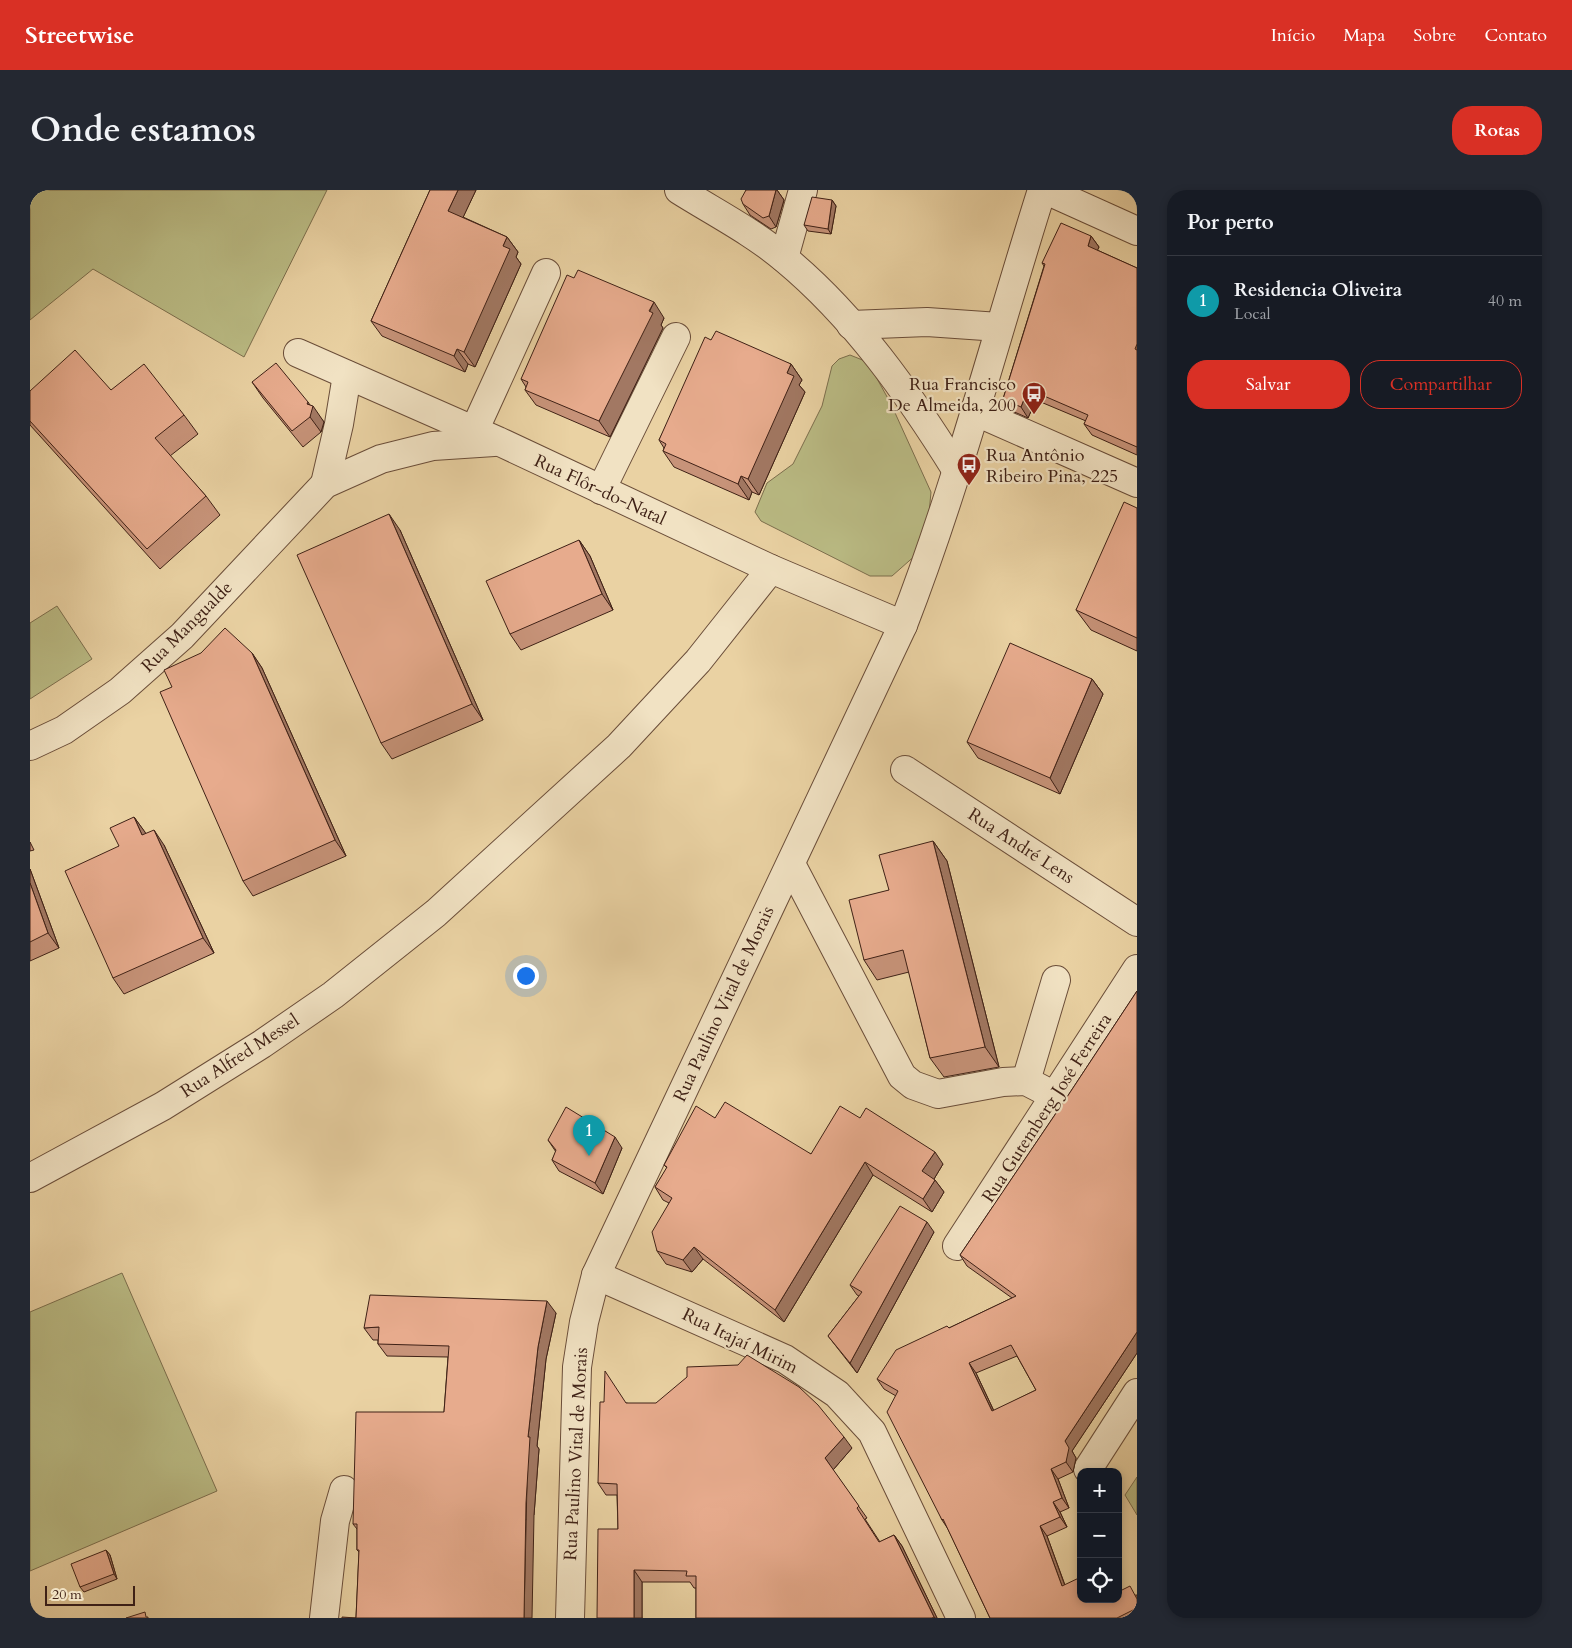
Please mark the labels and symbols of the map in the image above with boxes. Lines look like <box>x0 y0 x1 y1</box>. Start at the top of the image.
place label: Rua Francisco De Almeida, 200 <box>888 372 1016 418</box>
bus stop icon: Rua Francisco De Almeida, 200 <box>1021 381 1047 415</box>
place label: Rua Antônio Ribeiro Pina, 225 <box>986 443 1118 489</box>
street label: Rua Flôr-do-Natal <box>530 449 670 532</box>
bus stop icon: Rua Antônio Ribeiro Pina, 225 <box>956 452 982 486</box>
street label: Rua Mangualde <box>136 576 238 678</box>
street label: Rua André Lens <box>963 802 1079 890</box>
street label: Rua Paulino Vital de Morais <box>668 902 780 1106</box>
your location <box>513 963 539 989</box>
street label: Rua Alfred Messel <box>176 1008 305 1104</box>
street label: Rua Gutemberg José Ferreira <box>976 1008 1118 1208</box>
pin: 1 <box>573 1115 605 1156</box>
street label: Rua Itajaí Mirim <box>678 1302 803 1380</box>
street label: Rua Paulino Vital de Morais <box>558 1347 594 1561</box>
scale bar <box>45 1583 135 1606</box>

